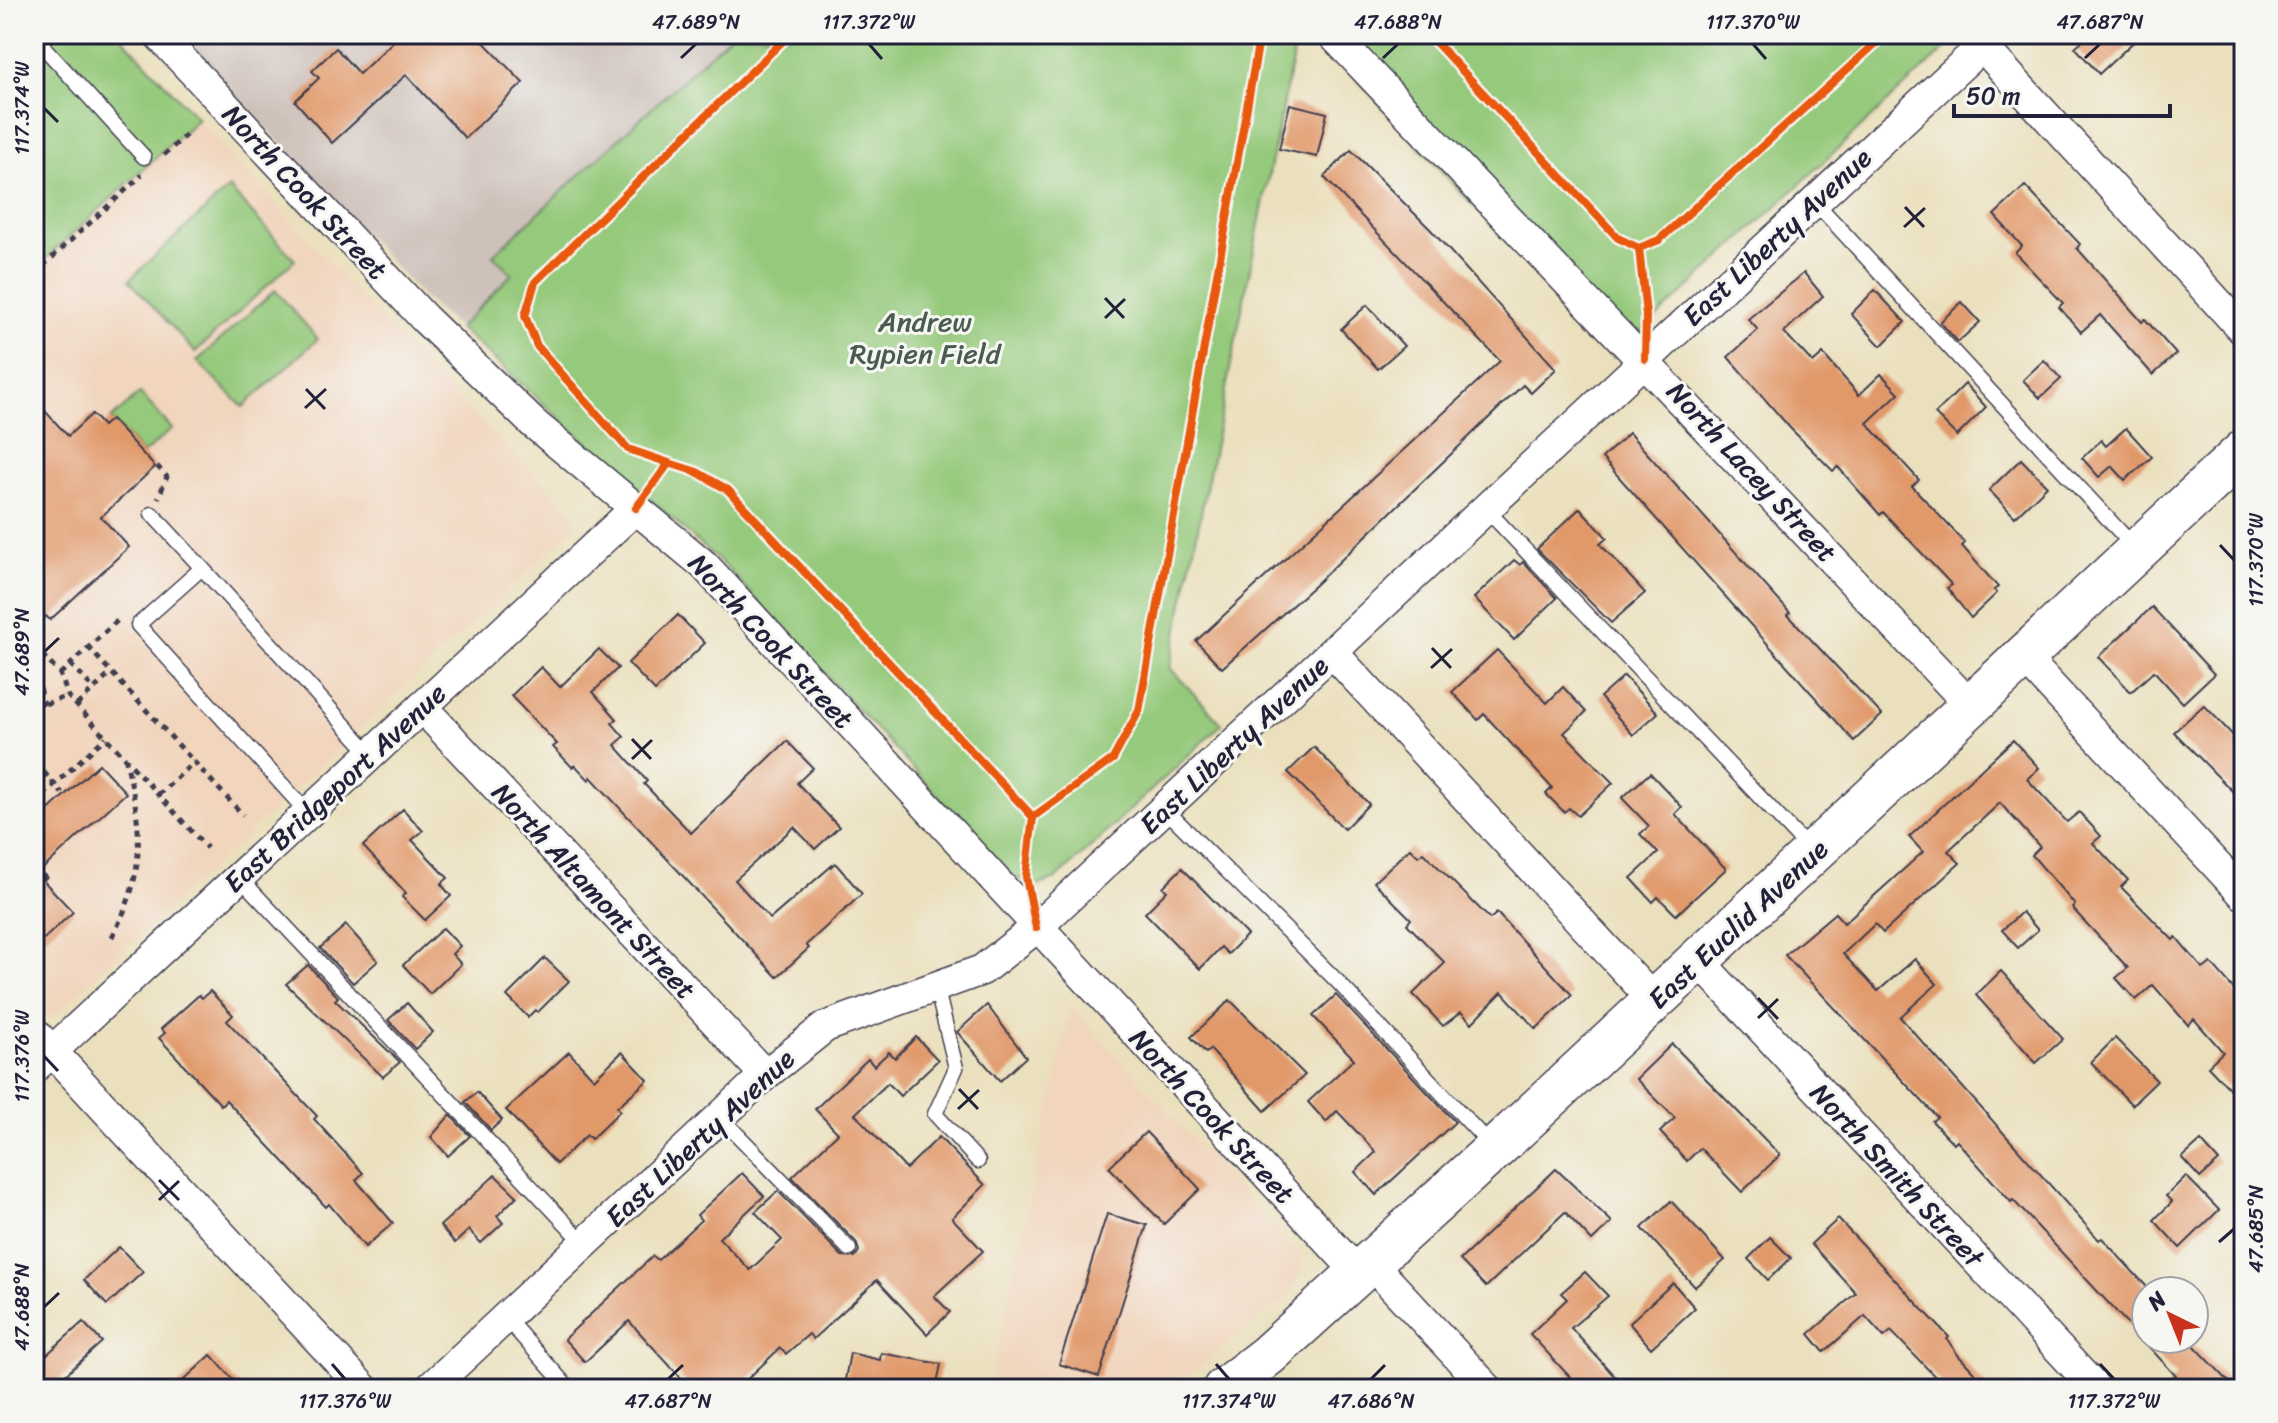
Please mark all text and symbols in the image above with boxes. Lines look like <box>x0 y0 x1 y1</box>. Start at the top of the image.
text: 47.689°N <box>652 5 740 40</box>
text: 117.372°W <box>823 5 916 40</box>
text: 47.688°N <box>1354 5 1442 40</box>
text: 117.370°W <box>1706 5 1800 40</box>
text: 47.687°N <box>2056 5 2144 40</box>
text: 117.374°W <box>5 61 40 155</box>
scale bar <box>1954 68 2170 118</box>
text: 50 m <box>1966 75 2021 117</box>
street label: North Cook Street <box>210 92 400 292</box>
street label: East Liberty Avenue <box>1670 135 1884 339</box>
park label: Andrew Rypien Field <box>849 297 1003 378</box>
street label: North Lacey Street <box>1654 370 1850 574</box>
text: 117.370°W <box>2239 513 2274 607</box>
street label: North Cook Street <box>676 541 866 741</box>
text: 47.689°N <box>5 608 40 696</box>
street label: East Liberty Avenue <box>1127 643 1341 847</box>
street label: East Bridgeport Avenue <box>212 671 458 905</box>
street label: North Altamont Street <box>479 771 709 1011</box>
street label: East Euclid Avenue <box>1636 826 1840 1022</box>
text: 117.376°W <box>5 1009 40 1102</box>
street label: North Cook Street <box>1117 1016 1307 1216</box>
street label: East Liberty Avenue <box>593 1036 807 1240</box>
street label: North Smith Street <box>1798 1071 1998 1280</box>
text: 47.685°N <box>2239 1185 2274 1273</box>
text: 47.688°N <box>5 1263 40 1351</box>
north arrow <box>2130 1275 2210 1355</box>
text: N <box>2137 1281 2176 1321</box>
text: 117.376°W <box>299 1384 392 1419</box>
text: 47.687°N <box>624 1384 712 1419</box>
text: 117.374°W <box>1182 1384 1276 1419</box>
text: 47.686°N <box>1327 1384 1415 1419</box>
text: 117.372°W <box>2068 1384 2161 1419</box>

